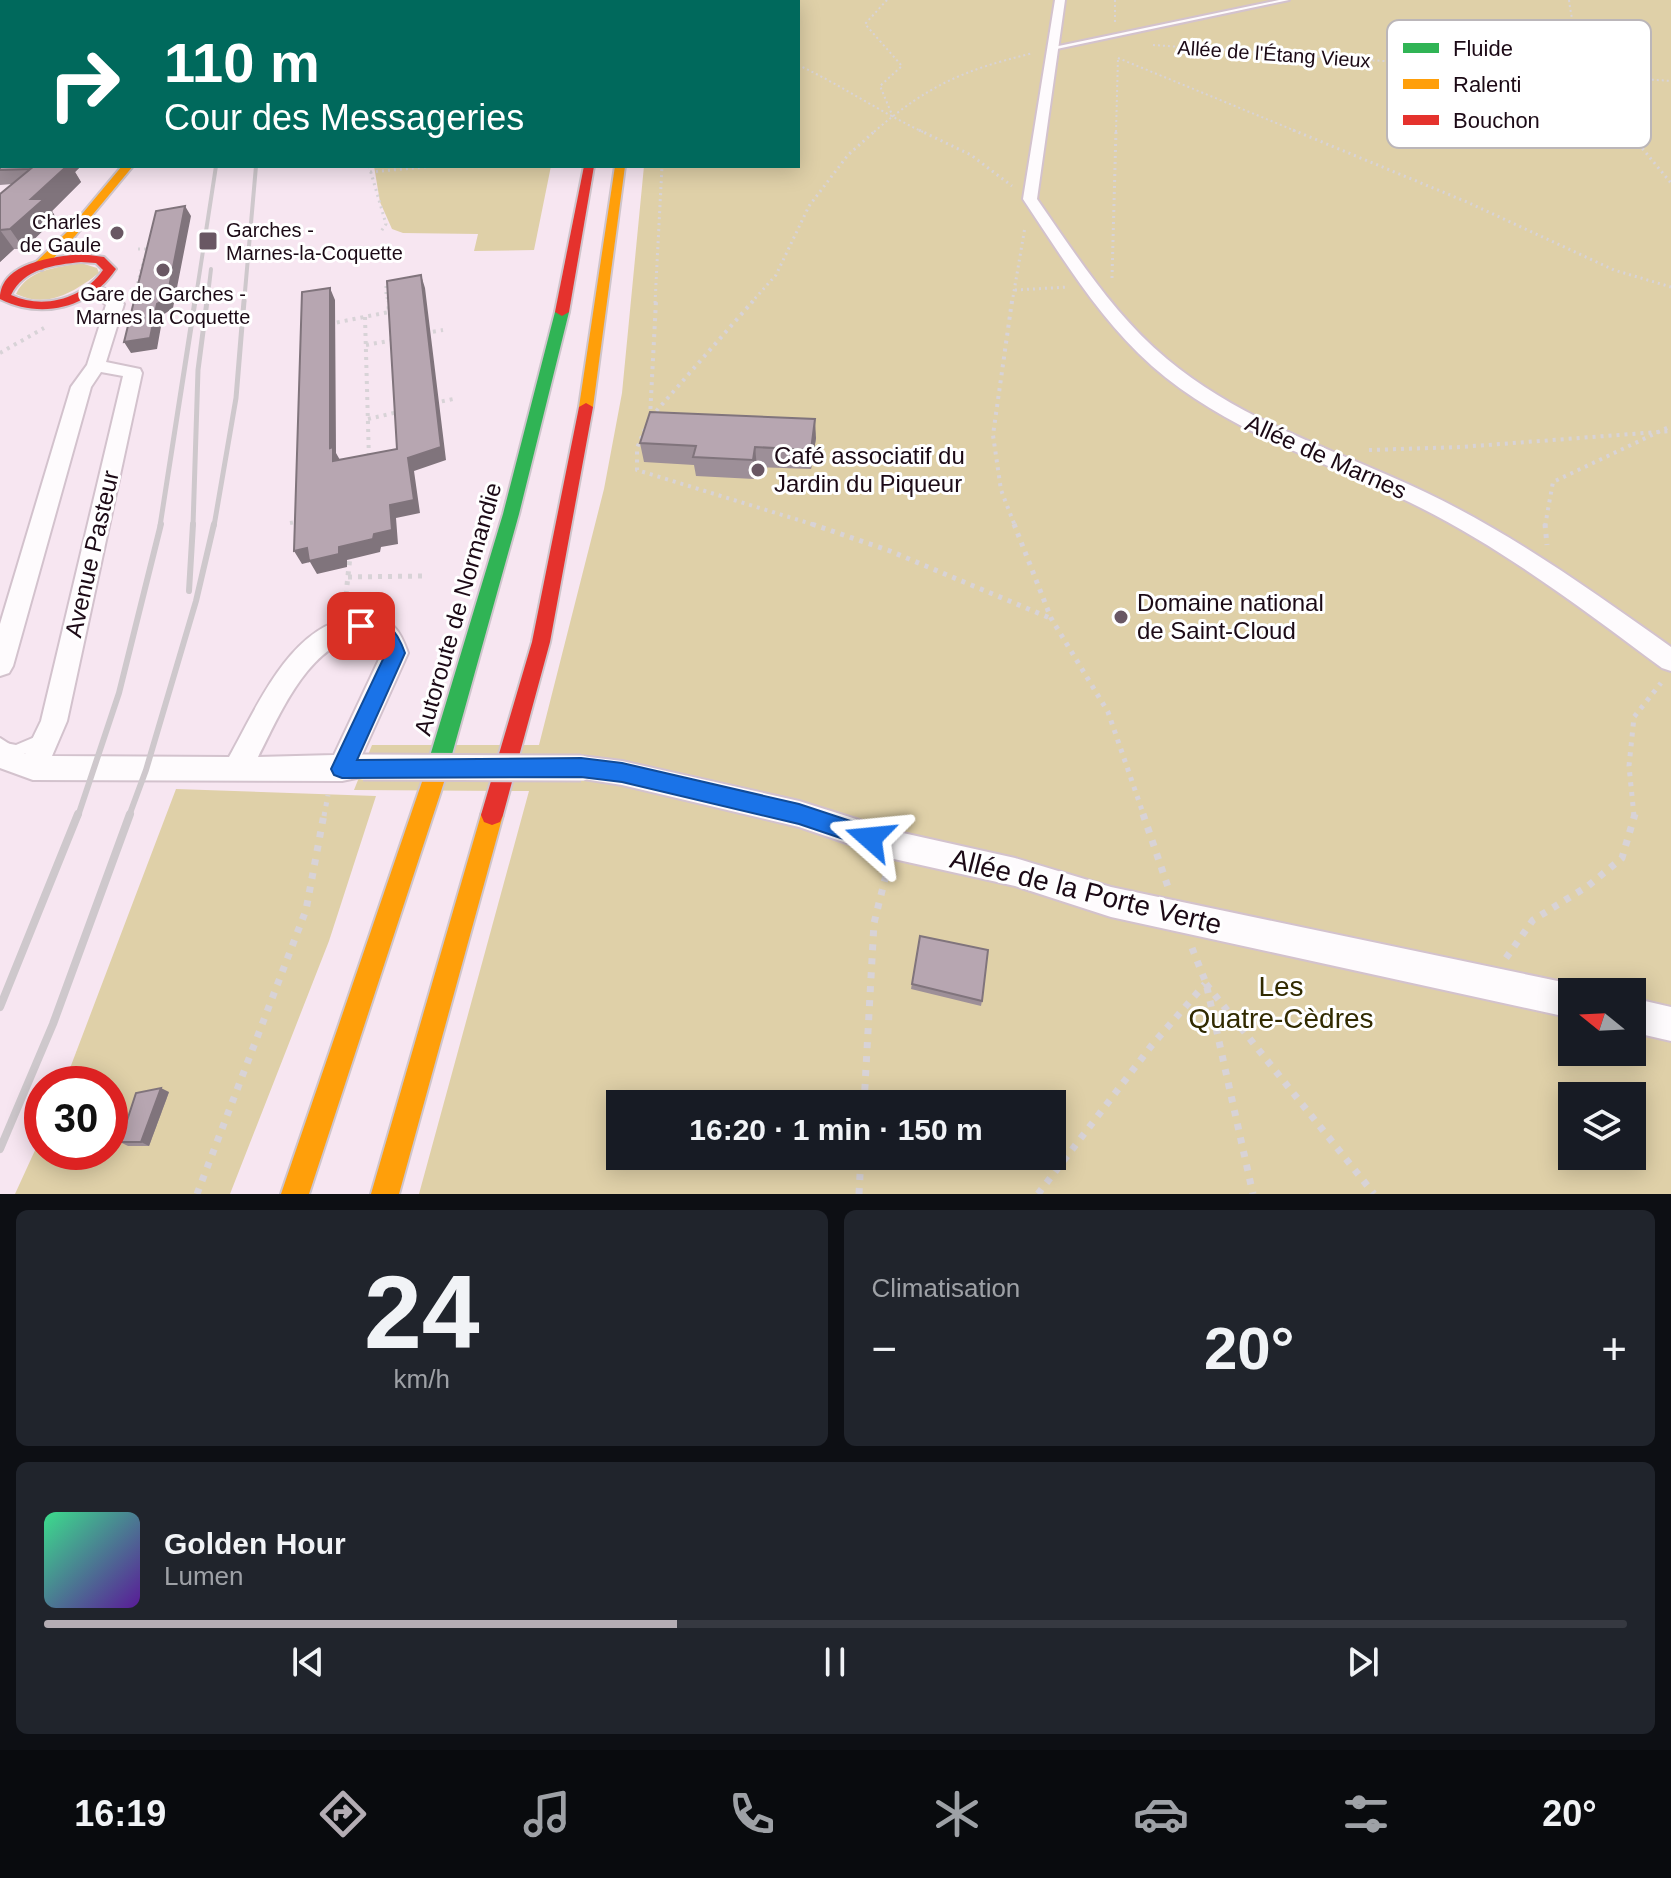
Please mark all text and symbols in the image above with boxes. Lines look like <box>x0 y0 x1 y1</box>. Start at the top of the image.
legend <box>1387 20 1651 148</box>
text: 110 m <box>164 31 320 94</box>
icon: right <box>32 32 136 136</box>
street label: Allée de l'Étang Vieux <box>1177 36 1371 72</box>
text: Fluide <box>1453 36 1513 61</box>
text: Ralenti <box>1453 72 1521 97</box>
text: Cour des Messageries <box>164 97 524 138</box>
text: Bouchon <box>1453 108 1540 133</box>
place label: Charles de Gaule <box>20 211 101 256</box>
place label: Garches - Marnes-la-Coquette <box>226 219 403 264</box>
marker: Charles de Gaule <box>108 224 126 242</box>
marker: Garches - Marnes-la-Coquette <box>197 230 219 252</box>
marker: Gare de Garches - Marnes la Coquette <box>154 261 172 279</box>
place label: Gare de Garches - Marnes la Coquette <box>76 283 250 328</box>
street label: Allée de Marnes <box>1241 409 1411 504</box>
place label: Café associatif du Jardin du Piqueur <box>774 442 965 497</box>
marker: Café associatif du Jardin du Piqueur <box>749 461 767 479</box>
street label: Avenue Pasteur <box>59 468 124 640</box>
street label: Autoroute de Normandie <box>409 479 507 738</box>
place label: Domaine national de Saint-Cloud <box>1137 589 1324 644</box>
pin <box>327 592 395 660</box>
icon: arrive <box>339 604 383 648</box>
marker: Domaine national de Saint-Cloud <box>1112 608 1130 626</box>
position arrow <box>828 796 912 880</box>
street label: Allée de la Porte Verte <box>947 843 1225 940</box>
park label: Les Quatre-Cèdres <box>1188 971 1374 1034</box>
north arrow <box>1558 978 1646 1066</box>
map controls <box>1558 978 1646 1170</box>
speed limit sign: 30 <box>24 1066 128 1170</box>
button: layers <box>1558 1082 1646 1170</box>
text: 16:20 · 1 min · 150 m <box>689 1113 983 1146</box>
text: 24 <box>364 1254 480 1370</box>
text: Climatisation <box>872 1273 1020 1303</box>
text: 20° <box>1204 1315 1295 1382</box>
text: − <box>872 1324 897 1373</box>
text: + <box>1601 1324 1627 1373</box>
text: km/h <box>394 1364 450 1394</box>
text: Golden Hour <box>164 1527 346 1560</box>
text: Lumen <box>164 1561 244 1591</box>
icon: previous <box>286 1640 330 1684</box>
icon: pause <box>813 1640 857 1684</box>
icon: next <box>1341 1640 1385 1684</box>
icon: directions <box>315 1786 371 1842</box>
icon: music <box>519 1786 575 1842</box>
icon: phone <box>724 1786 780 1842</box>
icon: climate <box>929 1786 985 1842</box>
icon: car <box>1133 1786 1189 1842</box>
icon: filters <box>1338 1786 1394 1842</box>
text: 16:19 <box>74 1793 166 1834</box>
text: 20° <box>1542 1793 1597 1834</box>

